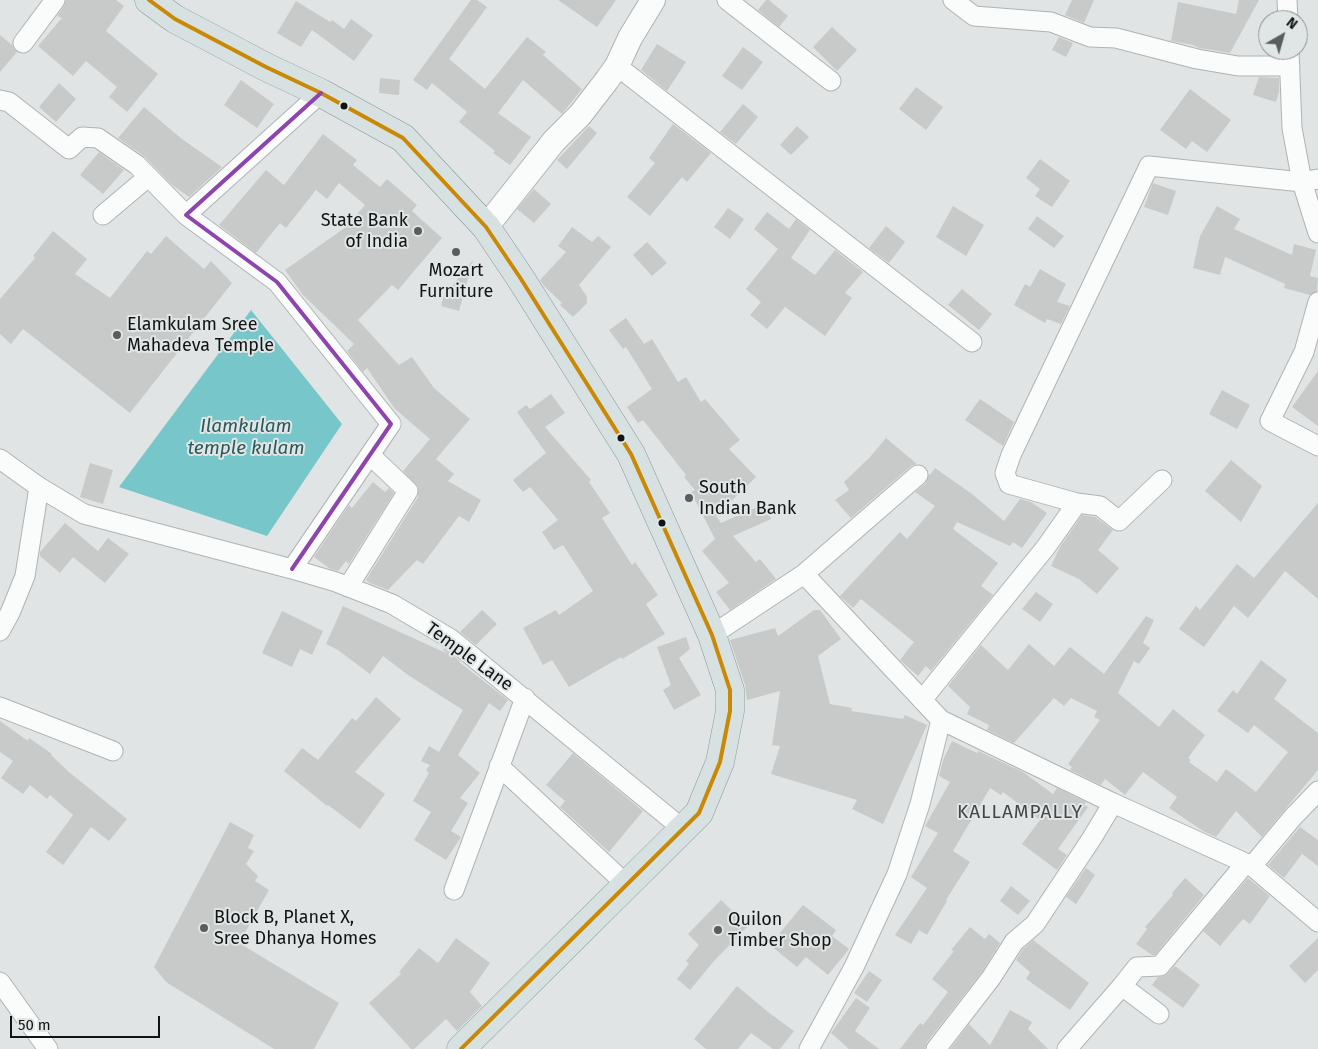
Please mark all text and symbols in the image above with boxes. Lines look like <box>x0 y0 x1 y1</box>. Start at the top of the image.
north arrow <box>1258 10 1308 60</box>
text: N <box>1283 14 1301 33</box>
unlabelled marker <box>339 101 349 111</box>
place label: State Bank of India <box>321 210 408 252</box>
marker: State Bank of India <box>412 225 424 237</box>
marker: Mozart Furniture <box>450 246 462 258</box>
place label: Mozart Furniture <box>419 260 493 302</box>
place label: Elamkulam Sree Mahadeva Temple <box>127 314 274 356</box>
marker: Elamkulam Sree Mahadeva Temple <box>111 329 123 341</box>
water label: Ilamkulam temple kulam <box>187 416 305 460</box>
unlabelled marker <box>616 433 626 443</box>
place label: South Indian Bank <box>699 477 796 520</box>
marker: South Indian Bank <box>683 492 695 504</box>
unlabelled marker <box>657 518 667 528</box>
street label: Temple Lane <box>421 618 517 696</box>
district label: KALLAMPALLY <box>956 802 1084 824</box>
place label: Block B, Planet X, Sree Dhanya Homes <box>214 907 376 950</box>
place label: Quilon Timber Shop <box>728 909 832 952</box>
marker: Block B, Planet X, Sree Dhanya Homes <box>198 922 210 934</box>
marker: Quilon Timber Shop <box>712 924 724 936</box>
scale bar <box>12 1006 162 1038</box>
text: 50 m <box>18 1016 51 1034</box>

